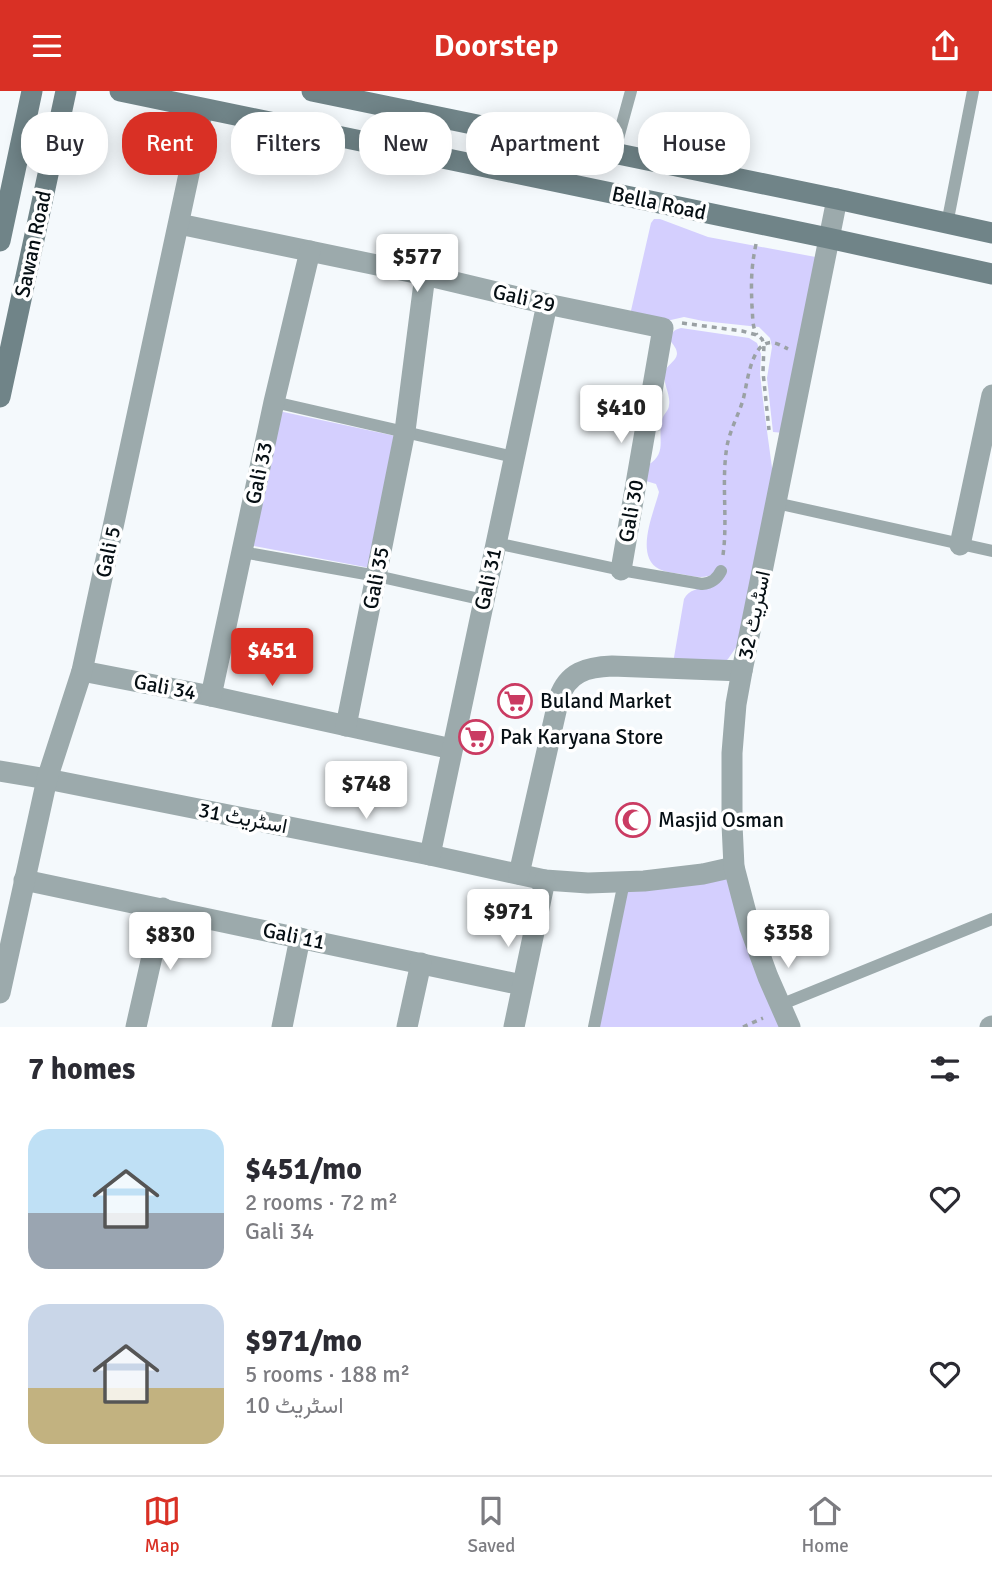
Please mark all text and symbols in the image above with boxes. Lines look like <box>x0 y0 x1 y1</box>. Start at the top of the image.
text: Doorstep <box>433 26 559 65</box>
icon: menu <box>28 27 66 65</box>
icon: share <box>926 27 964 65</box>
chip: Buy <box>21 112 108 175</box>
chip: Rent <box>122 112 217 175</box>
chip: Filters <box>231 112 345 175</box>
chip: New <box>359 112 452 175</box>
chip: Apartment <box>466 112 624 175</box>
chip: House <box>638 112 750 175</box>
street label: Bella Road <box>610 180 708 226</box>
street label: Sawan Road <box>9 188 57 300</box>
pin: $577 <box>376 235 458 294</box>
text: $577 <box>392 242 442 271</box>
street label: Gali 29 <box>490 278 558 318</box>
pin: $410 <box>580 385 662 445</box>
text: $410 <box>596 393 646 422</box>
street label: Gali 33 <box>240 439 278 507</box>
street label: Gali 30 <box>613 478 649 544</box>
street label: Gali 5 <box>90 524 126 580</box>
street label: Gali 35 <box>357 544 395 612</box>
street label: Gali 31 <box>469 545 507 613</box>
street label: اسٹریٹ 32 <box>732 568 776 662</box>
pin: $451 <box>231 629 313 688</box>
text: $451 <box>247 636 297 665</box>
street label: Gali 34 <box>131 668 199 706</box>
supermarket icon: Buland Market <box>496 682 534 720</box>
place label: Buland Market <box>540 688 672 714</box>
supermarket icon: Pak Karyana Store <box>457 718 495 756</box>
place label: Pak Karyana Store <box>500 724 663 750</box>
pin: $748 <box>325 761 407 821</box>
text: $748 <box>341 769 391 798</box>
street label: اسٹریٹ 31 <box>196 797 290 839</box>
mosque icon: Masjid Osman <box>614 801 652 839</box>
place label: Masjid Osman <box>658 807 784 833</box>
pin: $971 <box>467 889 549 949</box>
text: $971 <box>483 897 533 926</box>
pin: $358 <box>747 911 829 970</box>
pin: $830 <box>129 913 211 972</box>
street label: Gali 11 <box>260 917 328 955</box>
text: $358 <box>763 918 813 947</box>
text: $830 <box>145 920 195 949</box>
icon: filters <box>926 1050 964 1088</box>
text: 7 homes <box>28 1051 135 1088</box>
text: $451/mo <box>245 1151 362 1188</box>
icon: home <box>84 1157 168 1241</box>
icon: heart <box>926 1180 964 1218</box>
text: 2 rooms · 72 m² <box>245 1188 398 1217</box>
text: Gali 34 <box>245 1217 314 1246</box>
text: $971/mo <box>245 1323 362 1360</box>
icon: home <box>84 1332 168 1416</box>
icon: heart <box>926 1355 964 1393</box>
text: 5 rooms · 188 m² <box>245 1360 410 1389</box>
text: اسٹریٹ 10 <box>245 1391 344 1420</box>
tab: Map <box>143 1492 181 1558</box>
tab: Saved <box>467 1492 515 1558</box>
tab: Home <box>802 1492 849 1558</box>

